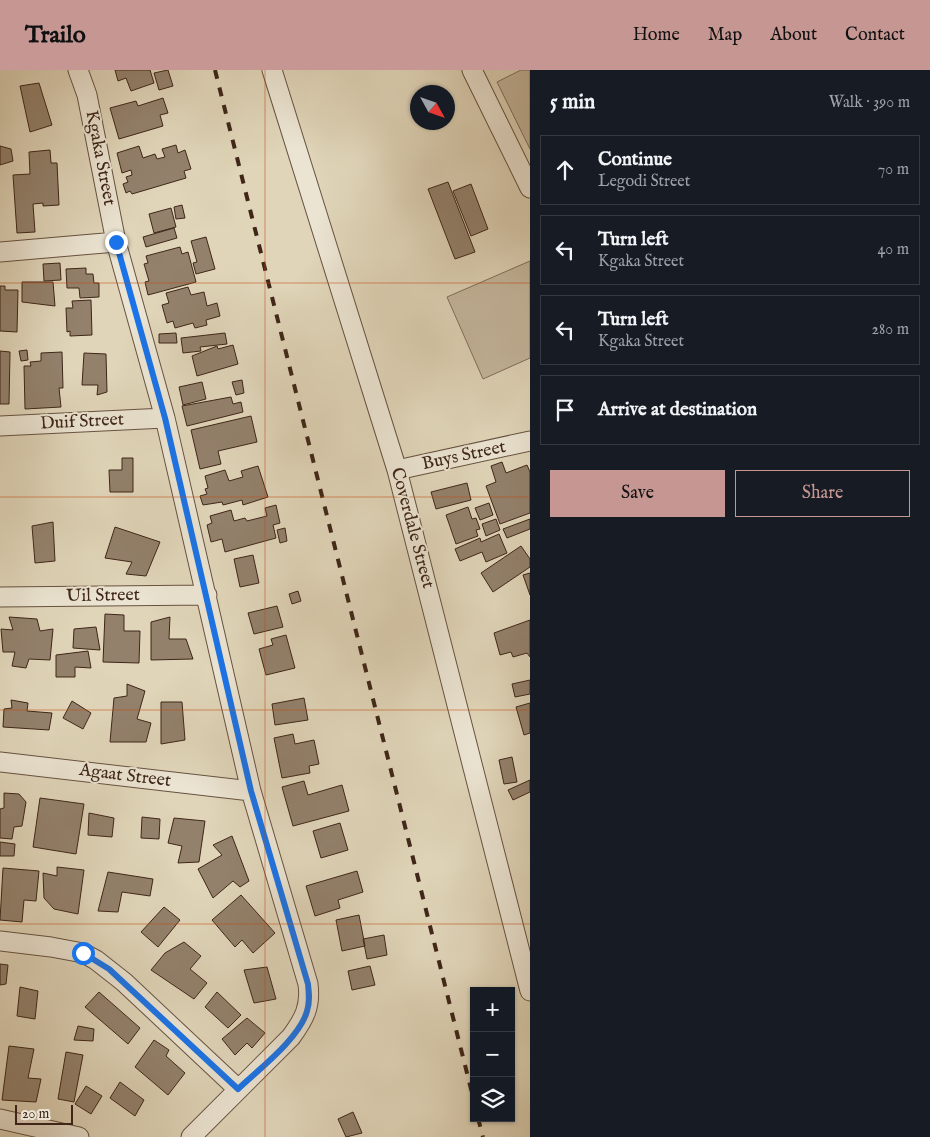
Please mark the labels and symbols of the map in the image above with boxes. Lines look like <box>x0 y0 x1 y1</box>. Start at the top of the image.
north arrow <box>410 85 455 130</box>
street label: Kgaka Street <box>79 108 121 208</box>
route end <box>105 231 128 254</box>
street label: Duif Street <box>40 408 124 436</box>
street label: Buys Street <box>420 436 508 476</box>
street label: Coverdale Street <box>385 465 439 591</box>
street label: Uil Street <box>66 584 140 608</box>
street label: Agaat Street <box>77 759 172 793</box>
route start <box>72 942 95 965</box>
scale bar <box>15 1102 72 1125</box>

